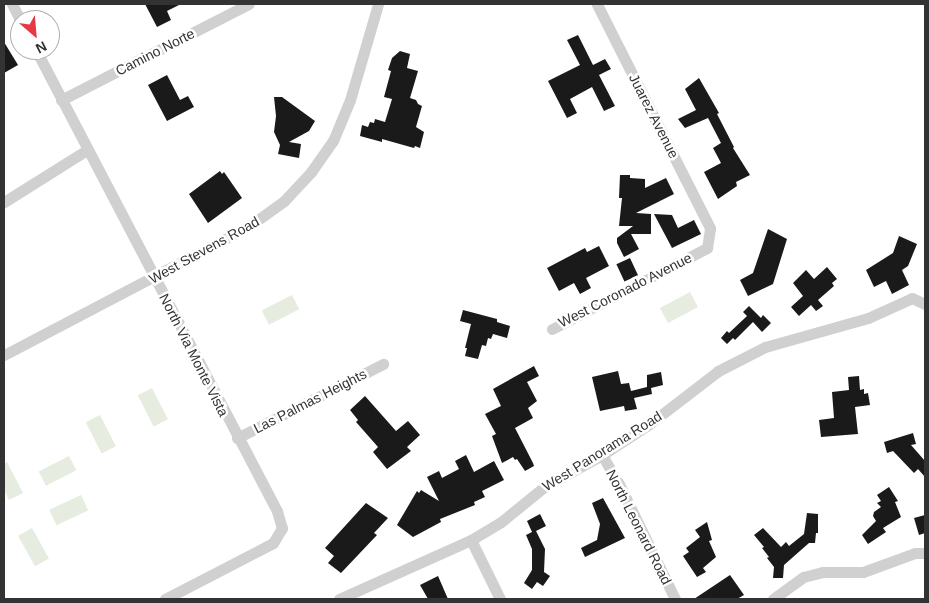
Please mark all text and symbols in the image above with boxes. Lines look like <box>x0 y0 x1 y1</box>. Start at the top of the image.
north arrow <box>10 10 60 60</box>
street label: Camino Norte <box>113 25 197 79</box>
text: N <box>33 38 49 57</box>
street label: Juarez Avenue <box>625 71 683 161</box>
street label: West Stevens Road <box>146 213 262 287</box>
street label: West Coronado Avenue <box>555 249 695 331</box>
street label: North Via Monte Vista <box>156 291 232 419</box>
street label: Las Palmas Heights <box>251 365 369 437</box>
street label: West Panorama Road <box>539 407 665 495</box>
street label: North Leonard Road <box>603 467 675 587</box>

